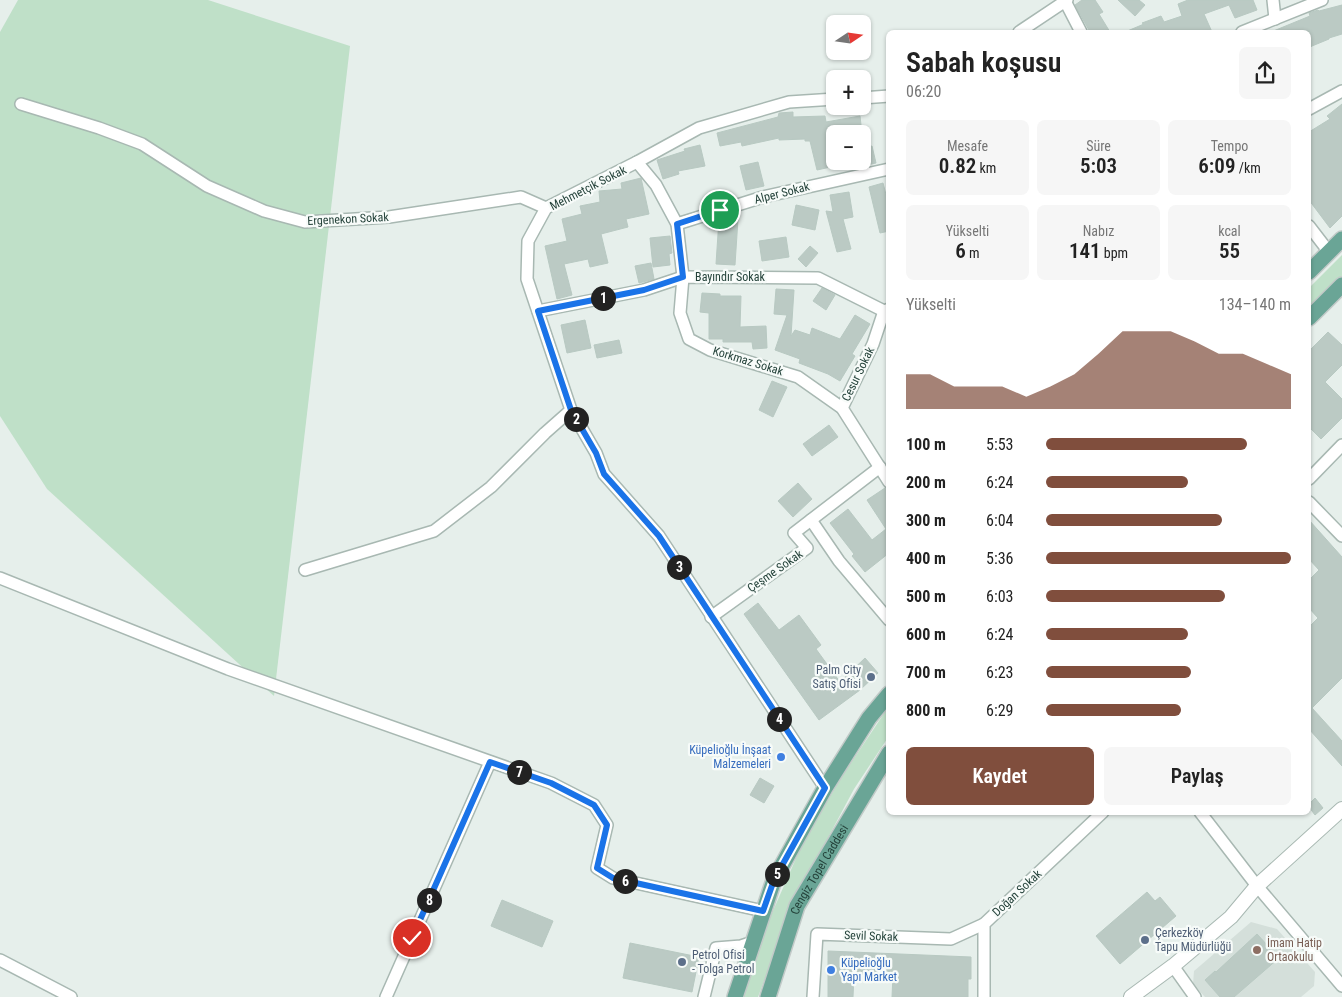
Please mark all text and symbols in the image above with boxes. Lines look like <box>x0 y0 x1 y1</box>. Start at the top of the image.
north arrow <box>826 15 871 60</box>
map controls <box>826 15 871 170</box>
text: Sabah koşusu <box>906 46 1062 79</box>
button: share <box>1239 47 1291 99</box>
button: + <box>826 70 871 115</box>
text: 06:20 <box>906 82 941 101</box>
button: − <box>826 125 871 170</box>
text: Mesafe <box>947 138 988 154</box>
text: Süre <box>1086 138 1111 154</box>
text: Tempo <box>1211 138 1248 154</box>
text: 0.82 <box>939 154 976 178</box>
text: 5:03 <box>1080 154 1117 178</box>
text: 6:09 <box>1198 154 1235 178</box>
text: km <box>976 160 996 176</box>
text: /km <box>1235 160 1261 176</box>
street label: Mehmetçik Sokak <box>547 162 629 213</box>
street label: Alper Sokak <box>753 179 812 207</box>
pin <box>699 189 741 231</box>
icon: arrive <box>706 196 734 224</box>
street label: Ergenekon Sokak <box>307 210 390 228</box>
text: Yükselti <box>946 223 989 239</box>
text: Nabız <box>1083 223 1114 239</box>
text: kcal <box>1218 223 1241 239</box>
text: 6 <box>955 239 966 263</box>
text: 141 <box>1069 239 1101 263</box>
text: 55 <box>1219 239 1240 263</box>
text: m <box>966 245 980 261</box>
text: bpm <box>1101 245 1128 261</box>
street label: Bayındır Sokak <box>695 270 766 284</box>
pin: 1 <box>590 286 616 310</box>
text: 1 <box>600 290 607 306</box>
text: Yükselti <box>906 295 956 314</box>
text: 134–140 m <box>1219 295 1291 314</box>
street label: Korkmaz Sokak <box>711 344 786 379</box>
street label: Cesur Sokak <box>839 344 877 404</box>
pin: 2 <box>564 406 588 432</box>
text: 2 <box>573 411 580 427</box>
text: 100 m <box>906 435 946 454</box>
text: 5:53 <box>986 435 1013 454</box>
text: 200 m <box>906 473 946 492</box>
text: 6:24 <box>986 473 1013 492</box>
text: 300 m <box>906 511 946 530</box>
text: 6:04 <box>986 511 1013 530</box>
street label: Çeşme Sokak <box>745 547 806 595</box>
text: 400 m <box>906 549 946 568</box>
text: 5:36 <box>986 549 1013 568</box>
pin: 3 <box>666 554 692 580</box>
text: 3 <box>676 559 683 575</box>
text: 500 m <box>906 587 946 606</box>
text: 6:03 <box>986 587 1013 606</box>
text: 600 m <box>906 625 946 644</box>
text: 6:24 <box>986 625 1013 644</box>
place label: Palm City Satış Ofisi <box>812 663 861 691</box>
text: 700 m <box>906 663 946 682</box>
text: 6:23 <box>986 663 1013 682</box>
marker: Palm City Satış Ofisi <box>865 671 877 683</box>
text: 800 m <box>906 701 946 720</box>
text: 6:29 <box>986 701 1013 720</box>
pin: 4 <box>766 706 792 732</box>
text: 4 <box>776 711 783 727</box>
place label: Küpelioğlu İnşaat Malzemeleri <box>689 742 771 771</box>
button: Kaydet <box>906 747 1094 805</box>
button: Paylaş <box>1104 747 1291 805</box>
marker: Küpelioğlu İnşaat Malzemeleri <box>775 751 787 763</box>
pin: 7 <box>506 760 532 784</box>
text: 7 <box>516 764 523 780</box>
street label: Cengiz Topel Caddesi <box>788 822 851 916</box>
pin: 5 <box>764 862 790 886</box>
text: 5 <box>774 866 781 882</box>
street label: Doğan Sokak <box>990 866 1045 919</box>
pin: 6 <box>612 868 638 894</box>
text: 6 <box>622 873 629 889</box>
pin: 8 <box>416 888 442 912</box>
text: 8 <box>426 892 433 908</box>
pin <box>391 917 433 959</box>
icon: check <box>398 924 426 952</box>
place label: Çerkezköy Tapu Müdürlüğü <box>1155 926 1232 954</box>
street label: Sevil Sokak <box>844 928 899 944</box>
marker: Çerkezköy Tapu Müdürlüğü <box>1139 934 1151 946</box>
place label: İmam Hatip Ortaokulu <box>1267 935 1322 964</box>
marker: İmam Hatip Ortaokulu <box>1251 944 1263 956</box>
place label: Petrol Ofisi - Tolga Petrol <box>692 948 754 976</box>
marker: Petrol Ofisi - Tolga Petrol <box>676 956 688 968</box>
place label: Küpelioğlu Yapı Market <box>841 956 898 984</box>
marker: Küpelioğlu Yapı Market <box>825 964 837 976</box>

